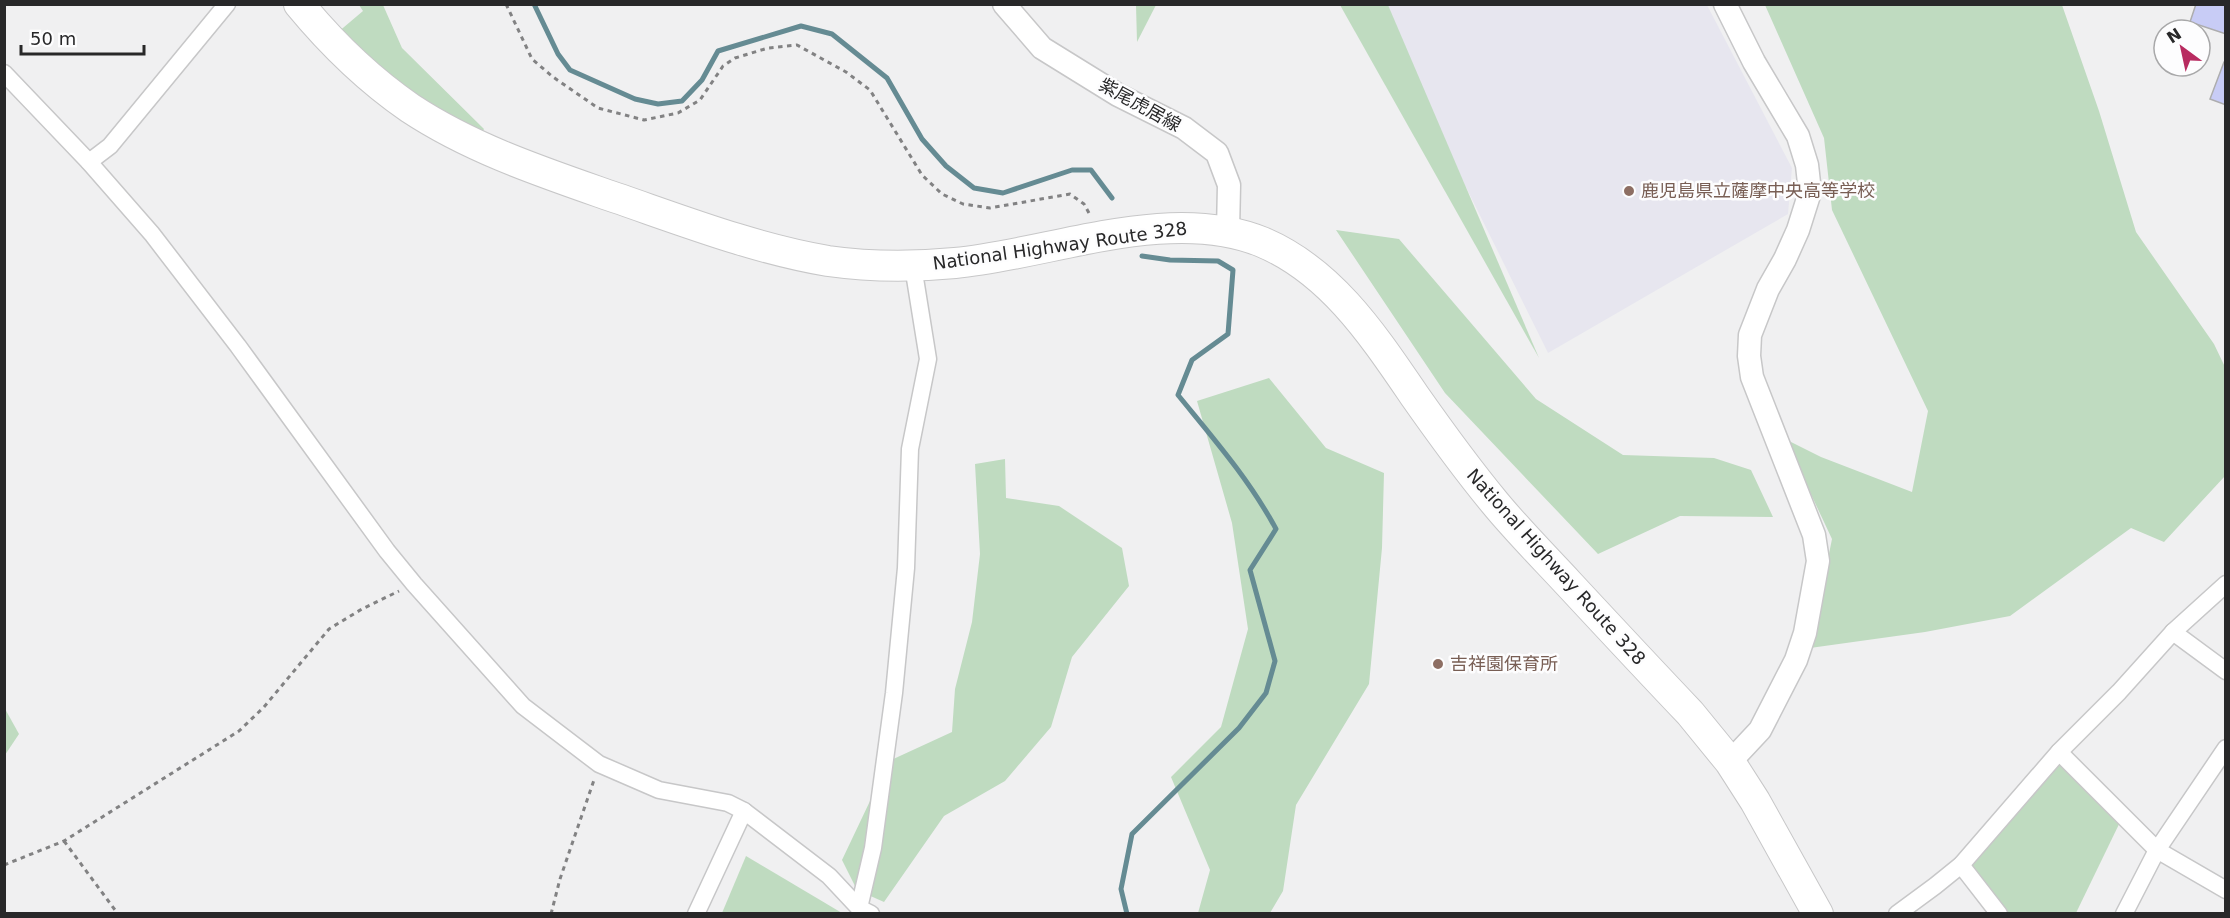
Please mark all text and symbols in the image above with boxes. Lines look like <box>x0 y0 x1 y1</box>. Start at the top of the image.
scale bar <box>21 18 144 56</box>
north arrow <box>2152 18 2212 78</box>
text: N <box>2163 24 2185 47</box>
text: 50 m <box>30 28 76 49</box>
street label: 紫尾虎居線 <box>1096 74 1185 136</box>
place label: 鹿児島県立薩摩中央高等学校 <box>1641 180 1875 201</box>
marker: 鹿児島県立薩摩中央高等学校 <box>1622 184 1636 198</box>
street label: National Highway Route 328 <box>931 217 1188 274</box>
street label: National Highway Route 328 <box>1463 464 1650 669</box>
place label: 吉祥園保育所 <box>1450 653 1558 674</box>
marker: 吉祥園保育所 <box>1431 657 1445 671</box>

